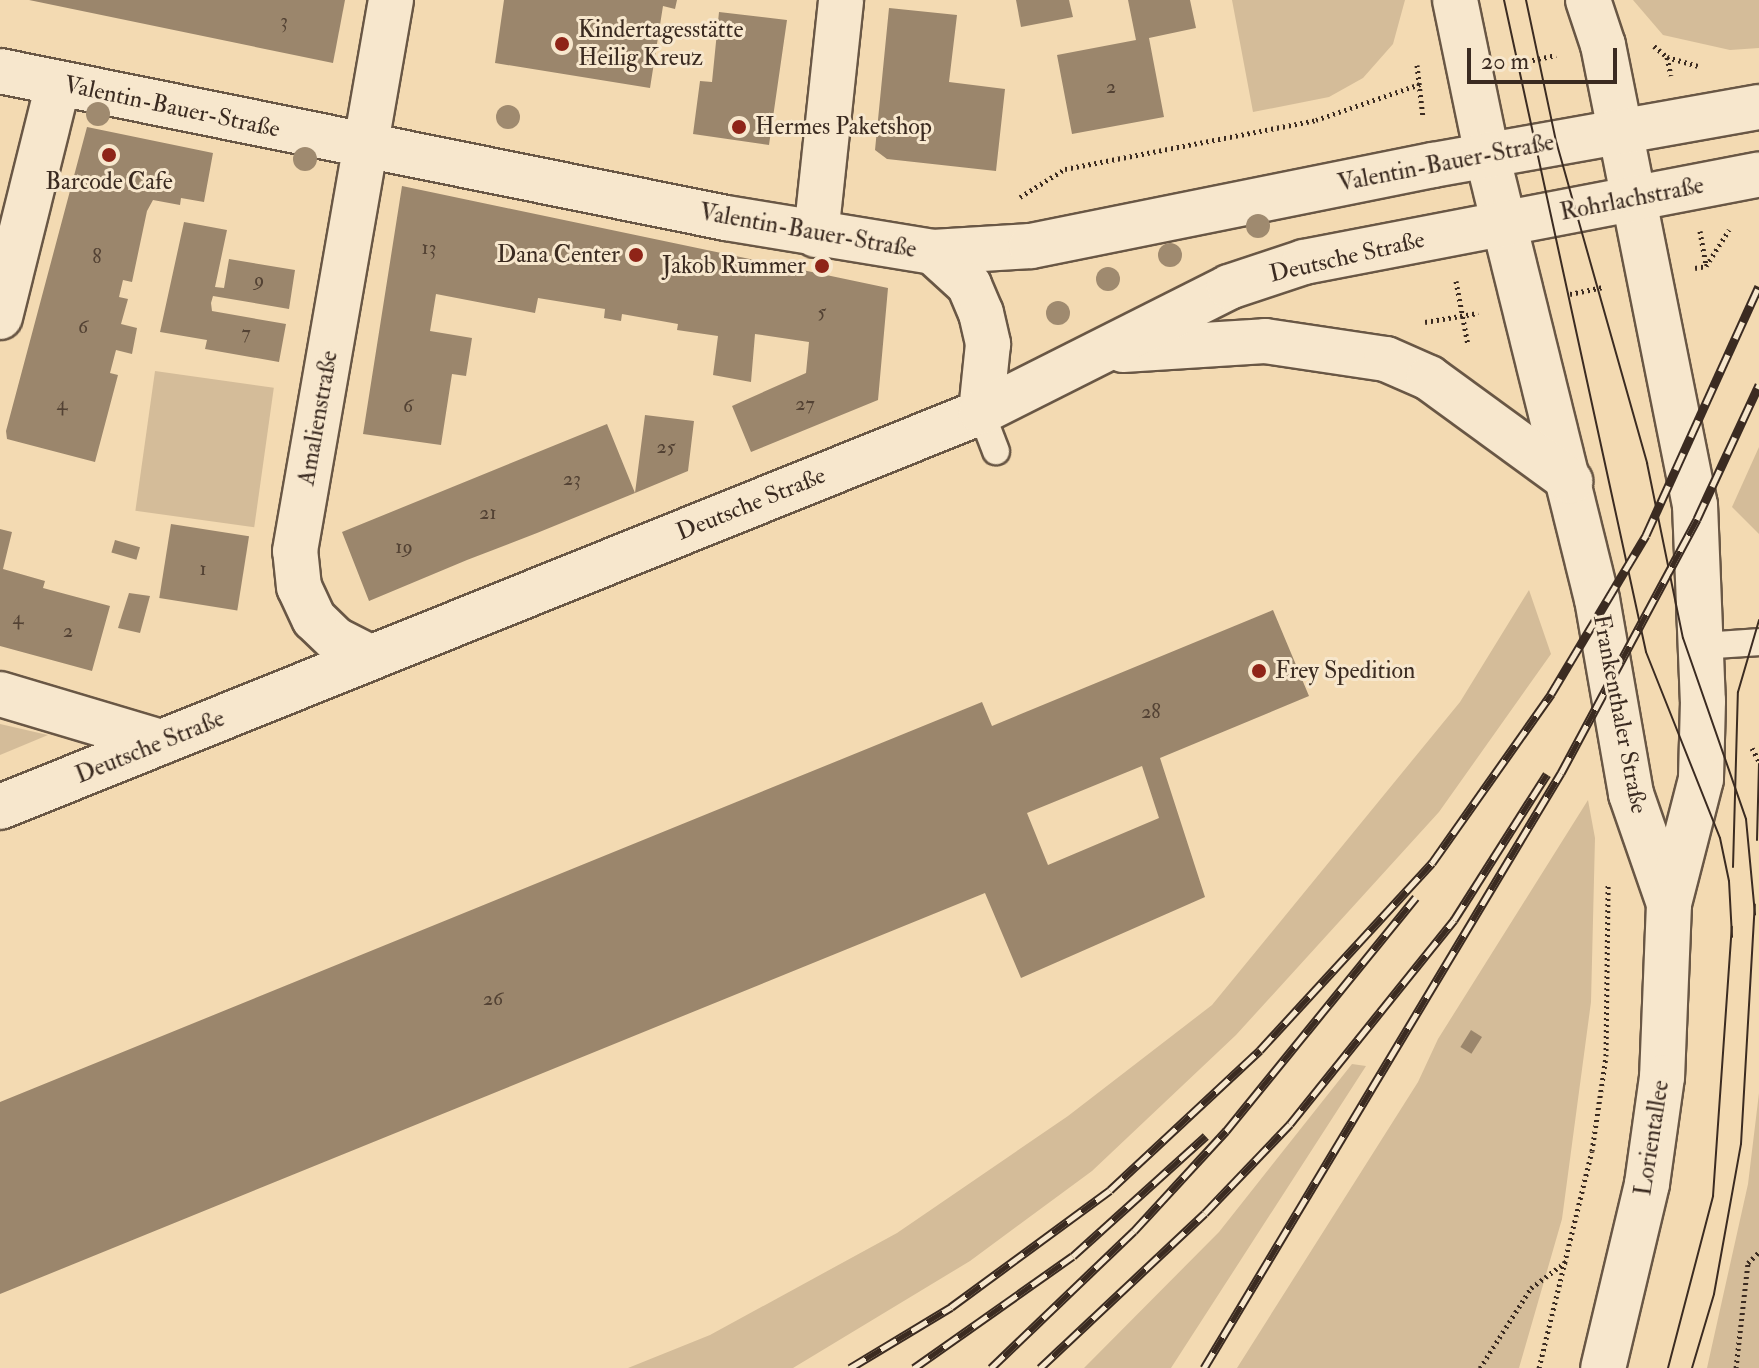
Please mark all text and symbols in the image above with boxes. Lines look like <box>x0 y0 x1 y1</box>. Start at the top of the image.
house number: 3 <box>280 8 288 32</box>
place label: Kindertagesstätte Heilig Kreuz <box>578 16 743 72</box>
scale bar <box>1471 32 1621 82</box>
marker: Kindertagesstätte Heilig Kreuz <box>553 35 571 53</box>
text: 20 m <box>1481 46 1529 77</box>
street label: Valentin-Bauer-Straße <box>61 70 283 144</box>
house number: 2 <box>1106 74 1116 98</box>
place label: Hermes Paketshop <box>755 113 932 141</box>
marker: Hermes Paketshop <box>730 118 748 136</box>
street label: Valentin-Bauer-Straße <box>1335 128 1557 198</box>
marker: Barcode Cafe <box>100 146 118 164</box>
place label: Barcode Cafe <box>45 168 173 196</box>
street label: Rohrlachstraße <box>1558 171 1706 227</box>
street label: Valentin-Bauer-Straße <box>697 198 919 264</box>
street label: Deutsche Straße <box>1267 225 1427 289</box>
house number: 13 <box>422 235 436 259</box>
place label: Dana Center <box>497 241 620 269</box>
house number: 8 <box>92 244 102 268</box>
marker: Dana Center <box>627 246 645 264</box>
place label: Jakob Rummer <box>662 252 806 280</box>
marker: Jakob Rummer <box>813 257 831 275</box>
house number: 9 <box>254 267 264 291</box>
house number: 5 <box>818 299 826 323</box>
house number: 6 <box>78 314 88 338</box>
house number: 7 <box>241 320 251 344</box>
street label: Amalienstraße <box>292 348 344 488</box>
house number: 4 <box>57 391 67 415</box>
house number: 27 <box>795 391 815 415</box>
house number: 6 <box>403 393 413 417</box>
house number: 25 <box>657 434 675 458</box>
street label: Deutsche Straße <box>672 461 830 547</box>
house number: 23 <box>563 466 581 490</box>
house number: 21 <box>479 500 497 524</box>
house number: 19 <box>395 534 413 558</box>
house number: 1 <box>199 556 207 580</box>
house number: 4 <box>13 605 23 629</box>
street label: Frankenthaler Straße <box>1587 612 1653 816</box>
house number: 2 <box>63 618 73 642</box>
place label: Frey Spedition <box>1275 657 1415 685</box>
marker: Frey Spedition <box>1250 662 1268 680</box>
house number: 28 <box>1141 699 1161 723</box>
street label: Deutsche Straße <box>71 704 229 790</box>
house number: 26 <box>483 986 503 1010</box>
street label: Lorientallee <box>1629 1078 1675 1198</box>

